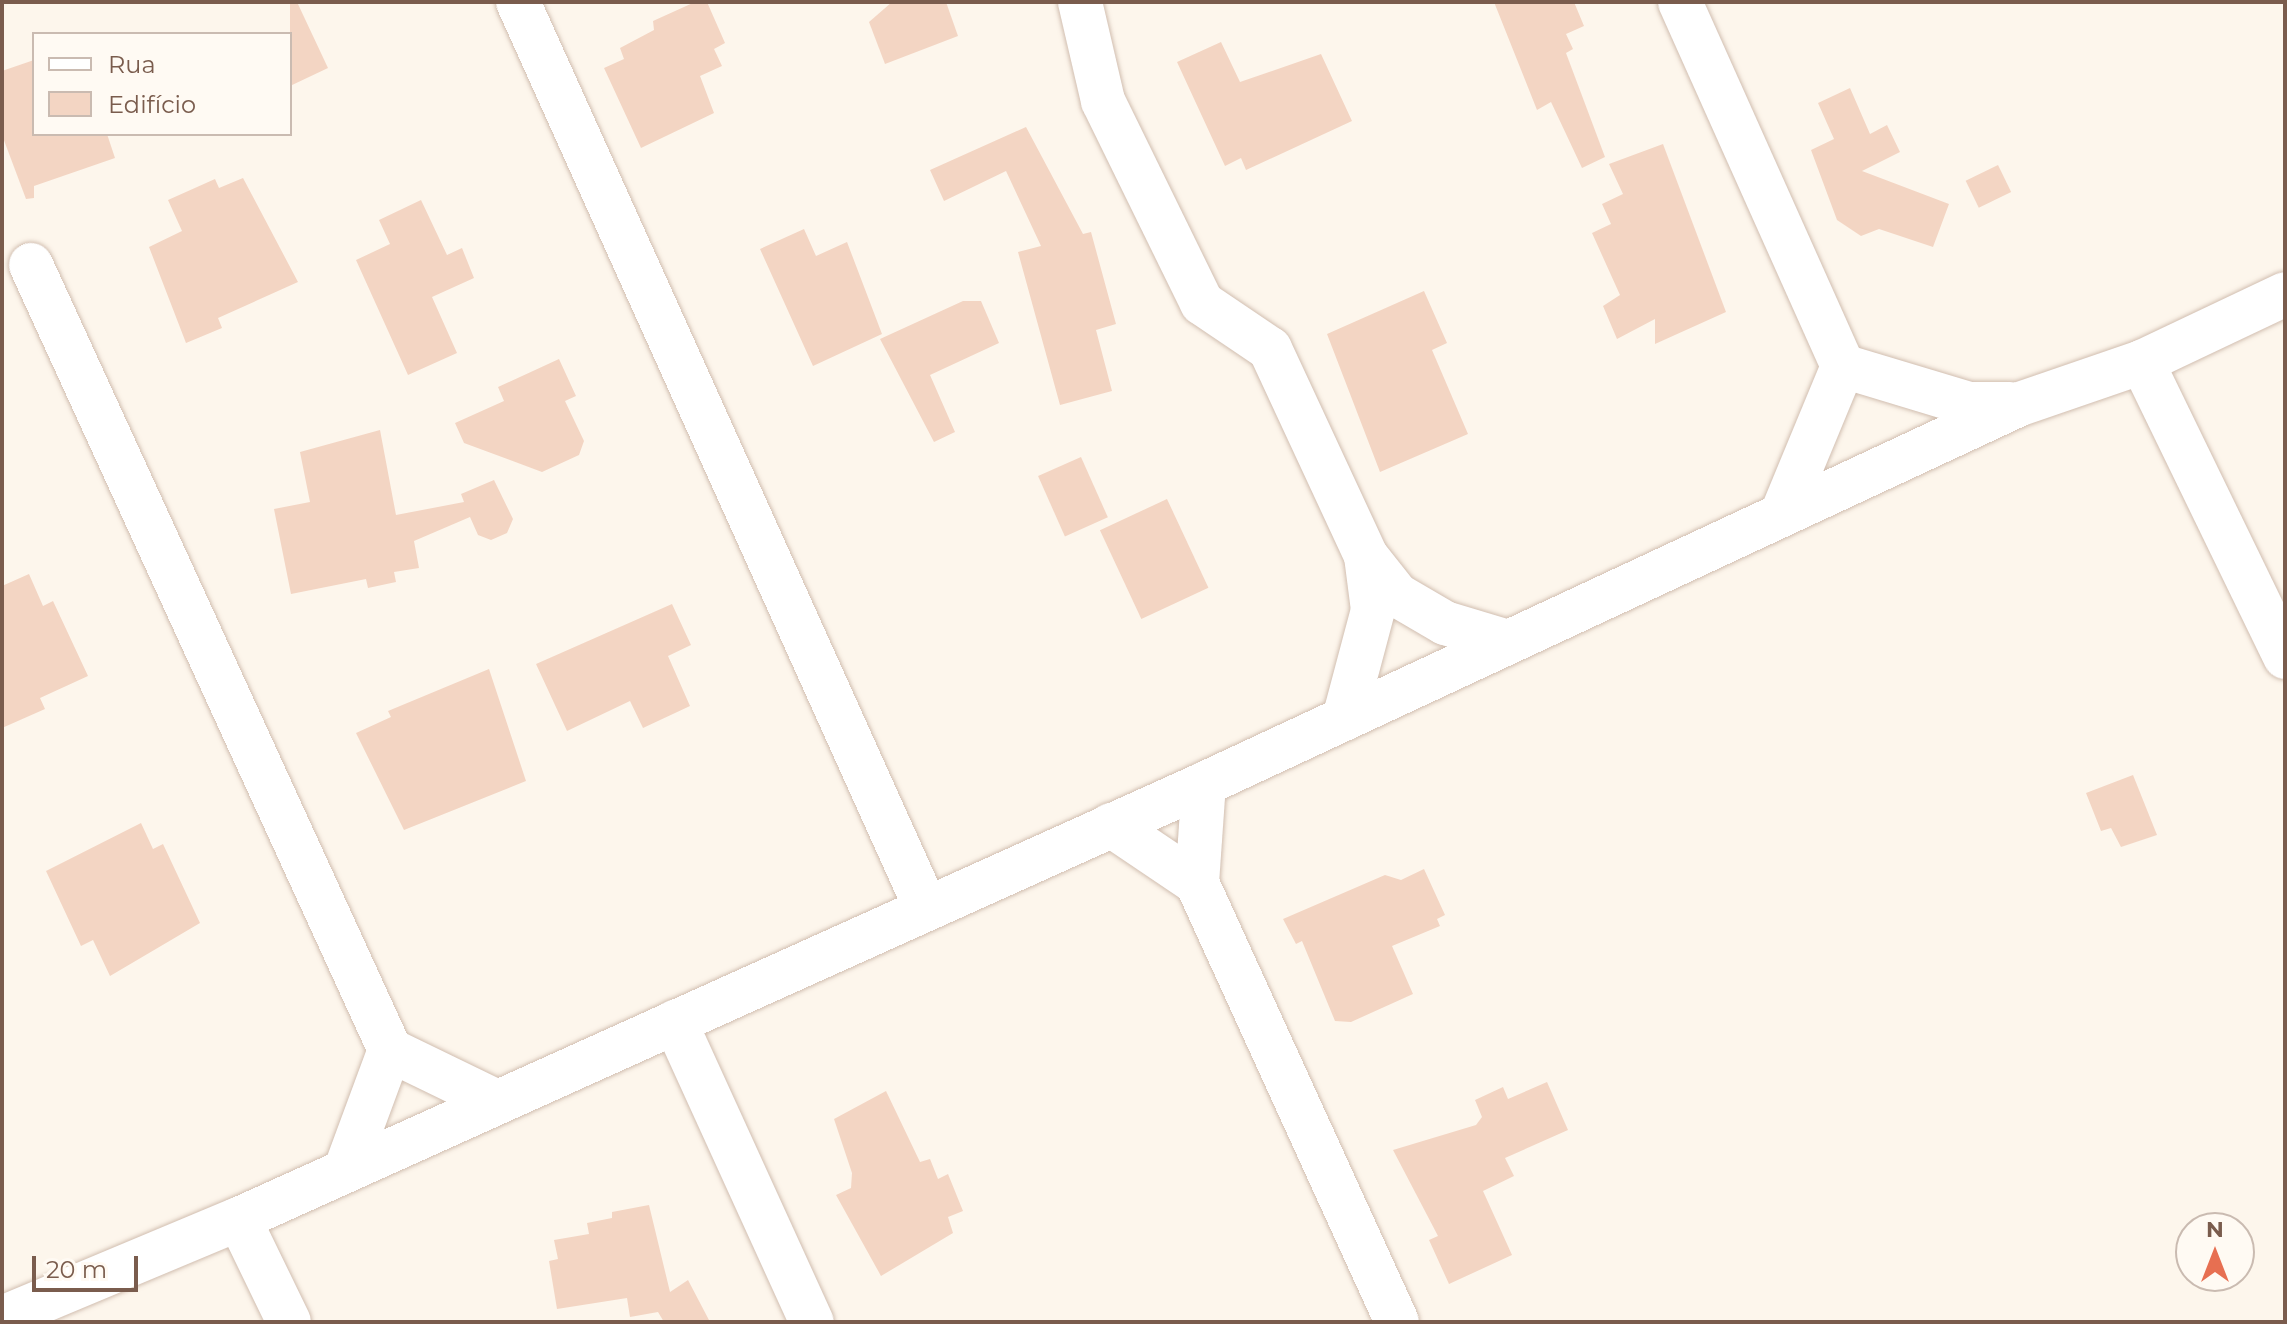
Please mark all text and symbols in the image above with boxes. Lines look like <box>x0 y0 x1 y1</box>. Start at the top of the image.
legend <box>32 32 292 136</box>
text: Rua <box>108 50 156 79</box>
text: Edifício <box>108 90 196 119</box>
north arrow <box>2175 1212 2255 1292</box>
text: N <box>2206 1216 2224 1243</box>
scale bar <box>36 1240 142 1290</box>
text: 20 m <box>46 1255 107 1284</box>

